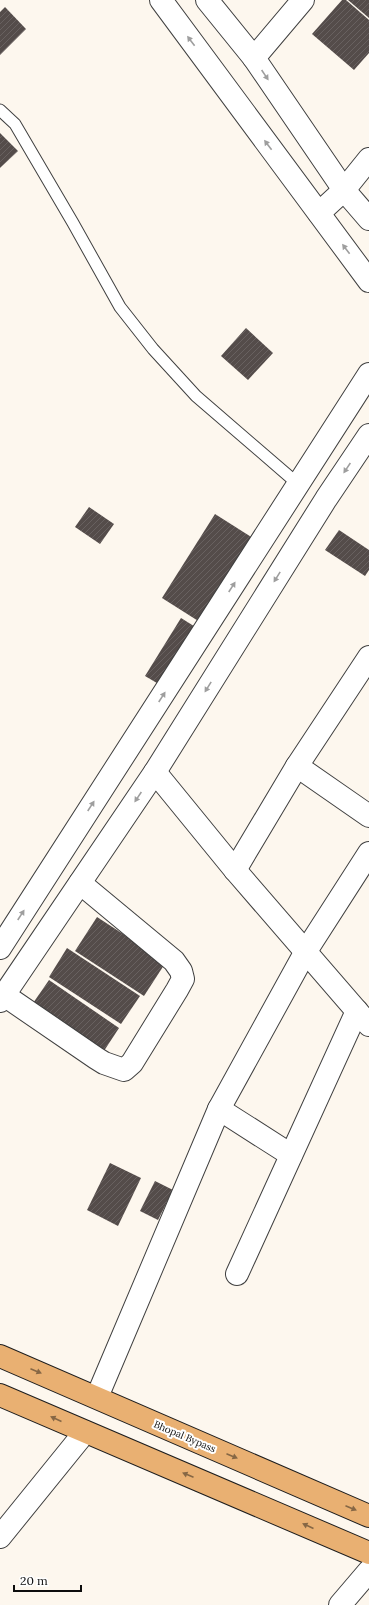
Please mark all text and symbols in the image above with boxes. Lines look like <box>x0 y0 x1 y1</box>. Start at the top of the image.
one-way arrow <box>187 35 195 46</box>
one-way arrow <box>262 69 269 81</box>
one-way arrow <box>264 140 272 150</box>
one-way arrow <box>342 244 350 255</box>
one-way arrow <box>343 462 351 473</box>
one-way arrow <box>273 572 281 582</box>
one-way arrow <box>228 582 236 592</box>
one-way arrow <box>204 682 212 692</box>
one-way arrow <box>158 691 165 703</box>
one-way arrow <box>134 792 142 802</box>
one-way arrow <box>88 800 95 812</box>
one-way arrow <box>17 910 25 921</box>
one-way arrow <box>30 1368 41 1374</box>
one-way arrow <box>50 1416 61 1422</box>
street label: Bhopal Bypass <box>152 1418 218 1456</box>
one-way arrow <box>227 1453 238 1459</box>
one-way arrow <box>182 1472 194 1478</box>
one-way arrow <box>346 1505 357 1511</box>
one-way arrow <box>302 1523 313 1529</box>
scale bar <box>14 1567 81 1593</box>
text: 20 m <box>20 1573 48 1588</box>

